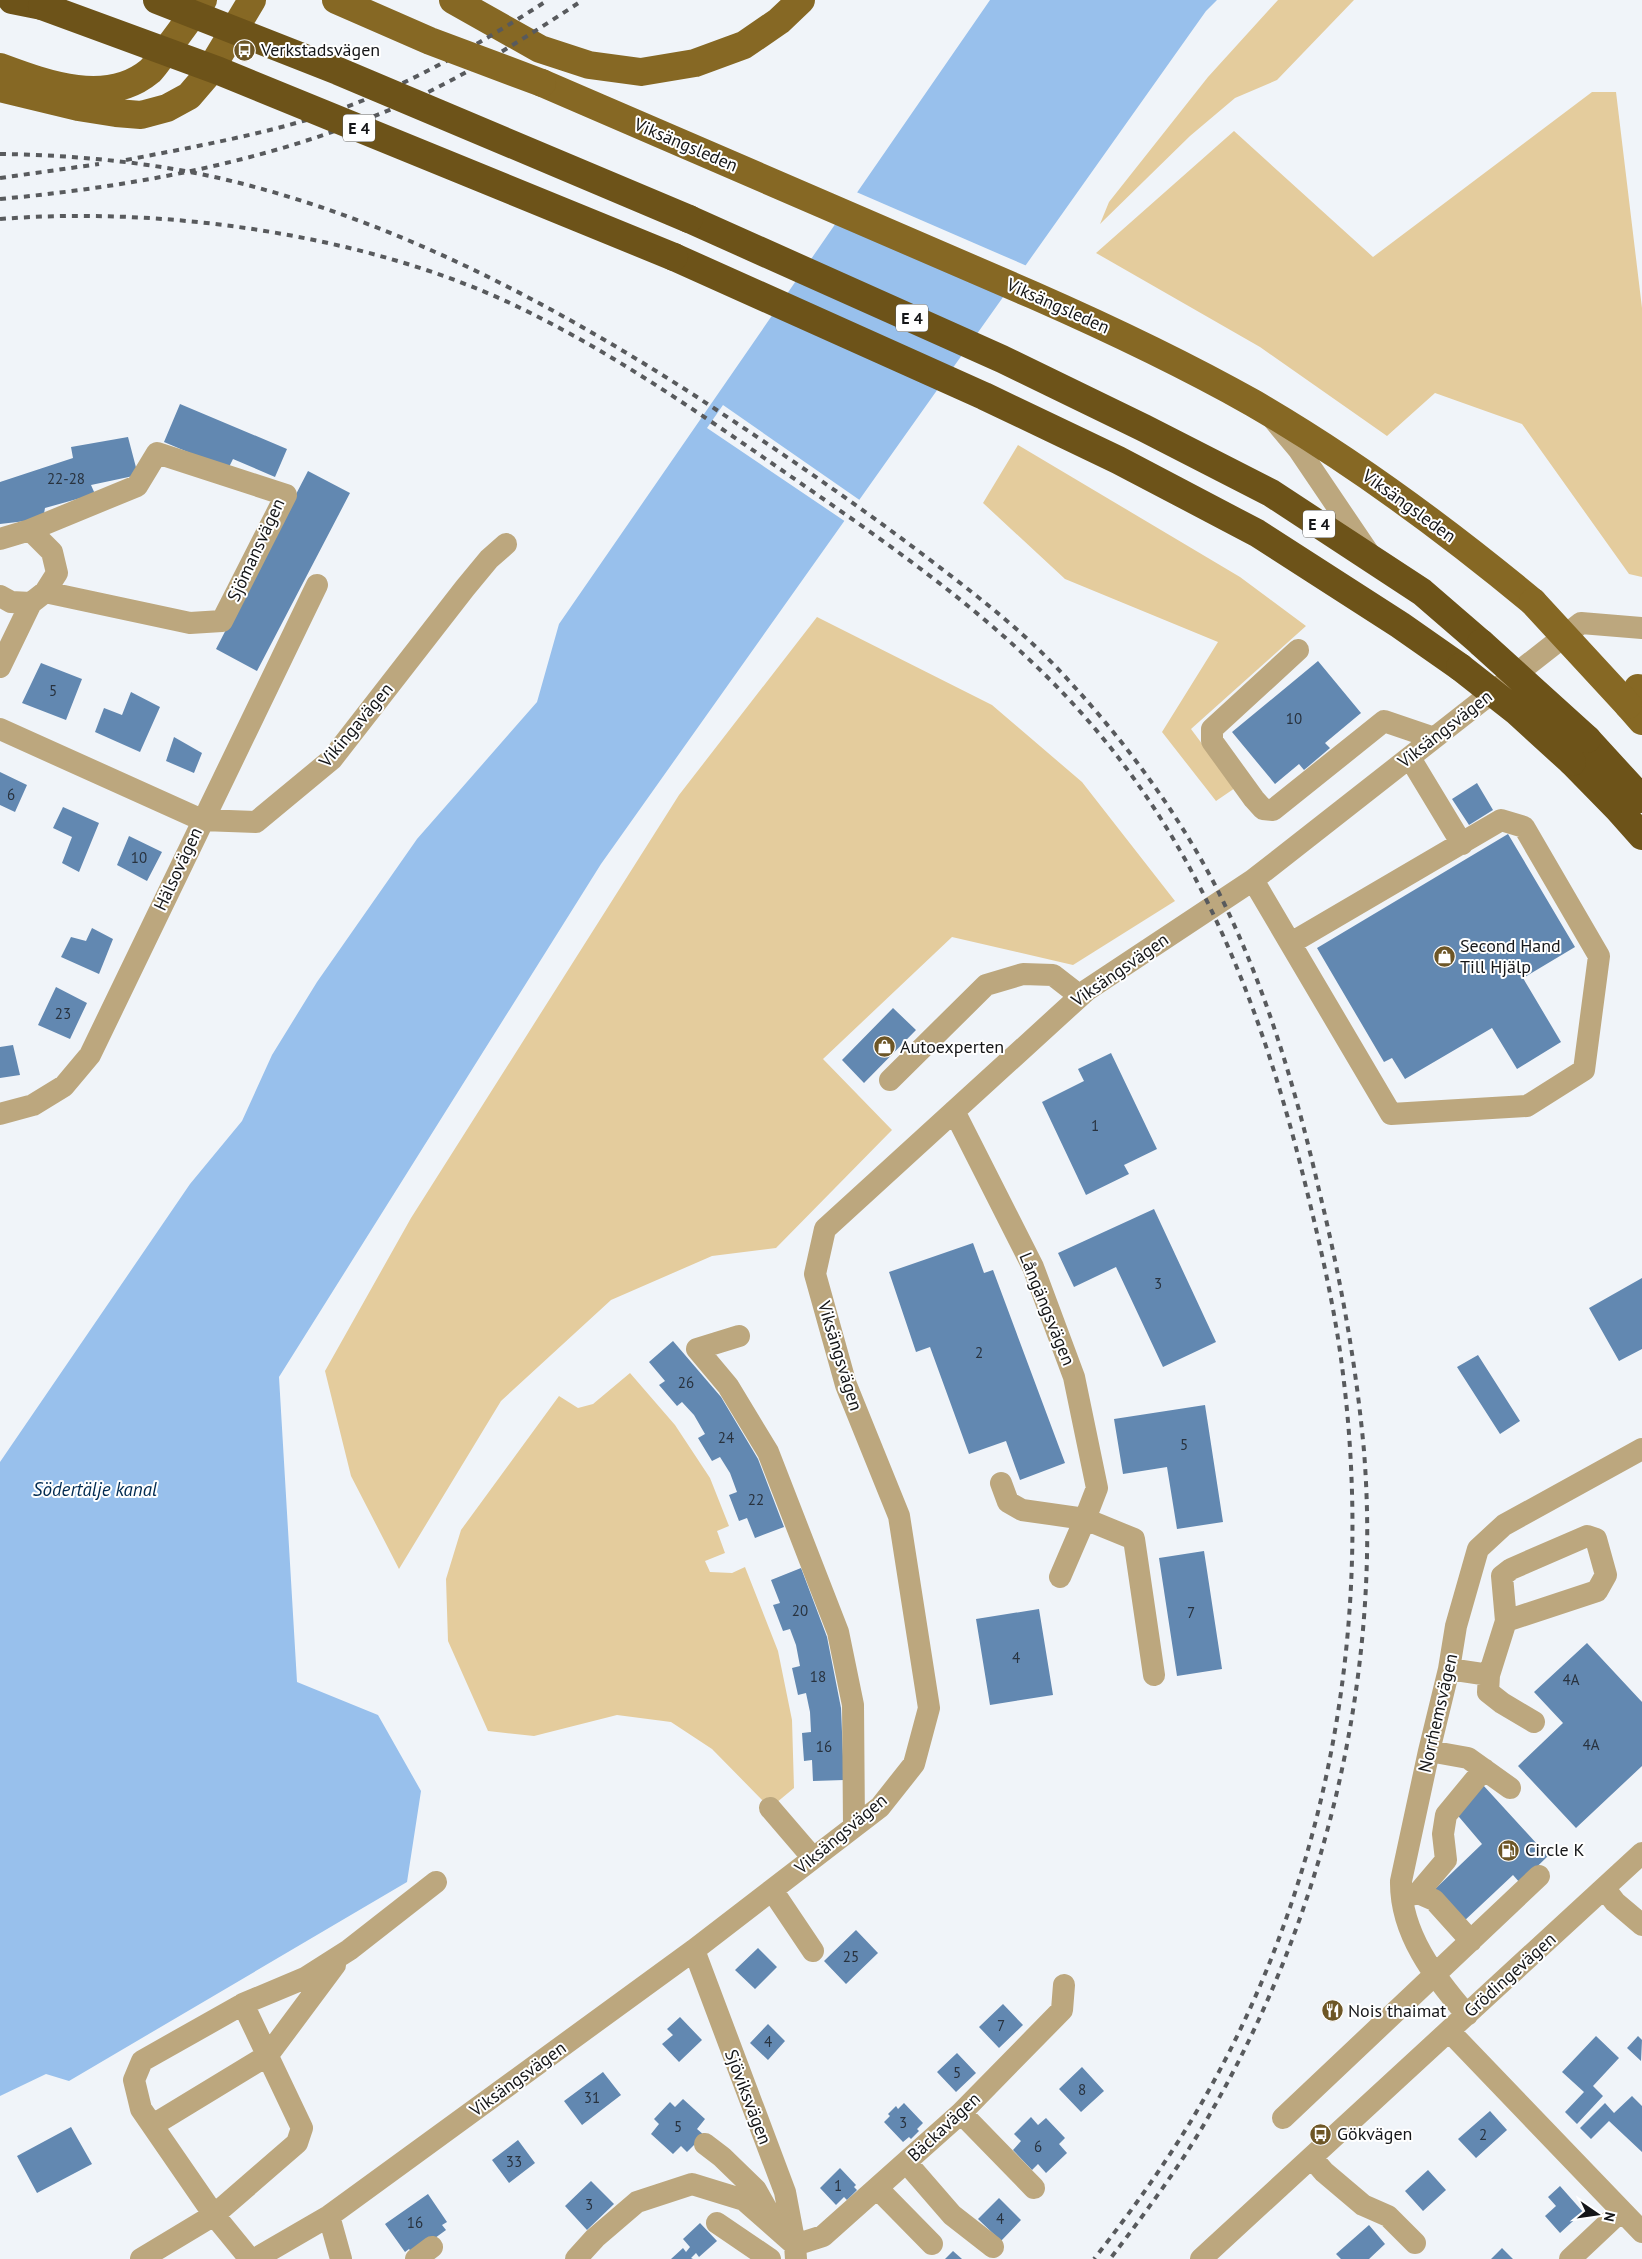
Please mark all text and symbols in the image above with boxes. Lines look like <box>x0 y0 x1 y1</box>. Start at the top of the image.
bus stop icon: Verkstadsvägen <box>233 38 257 62</box>
place label: Verkstadsvägen <box>260 38 380 61</box>
street label: Viksängsleden <box>630 112 741 177</box>
road number: E 4 <box>343 115 375 142</box>
street label: Viksängsleden <box>1002 272 1113 338</box>
road number: E 4 <box>896 304 928 332</box>
street label: Viksängsleden <box>1357 463 1461 547</box>
house number: 22-28 <box>47 469 85 488</box>
street label: Sjömansvägen <box>222 495 289 605</box>
road number: E 4 <box>1303 510 1335 538</box>
street label: Vikingavägen <box>313 678 398 772</box>
house number: 5 <box>49 681 57 700</box>
street label: Viksängsvägen <box>1392 685 1497 773</box>
house number: 10 <box>1286 709 1302 728</box>
house number: 6 <box>7 785 15 804</box>
street label: Hälsovägen <box>148 823 207 914</box>
house number: 10 <box>131 848 147 867</box>
street label: Viksängsvägen <box>1066 928 1173 1012</box>
place label: Second Hand Till Hjälp <box>1460 934 1561 978</box>
shop icon: Second Hand Till Hjälp <box>1432 944 1456 968</box>
house number: 23 <box>55 1004 71 1023</box>
shop icon: Autoexperten <box>872 1035 896 1059</box>
place label: Autoexperten <box>900 1035 1004 1058</box>
house number: 1 <box>1091 1116 1099 1135</box>
street label: Långängsvägen <box>1014 1249 1081 1369</box>
house number: 3 <box>1154 1274 1162 1293</box>
street label: Viksängsvägen <box>813 1297 868 1414</box>
house number: 2 <box>975 1343 983 1362</box>
house number: 26 <box>678 1373 694 1392</box>
house number: 24 <box>718 1428 734 1447</box>
house number: 5 <box>1180 1435 1188 1454</box>
water label: Södertälje kanal <box>33 1477 157 1501</box>
house number: 22 <box>748 1490 764 1509</box>
house number: 20 <box>792 1601 808 1620</box>
house number: 7 <box>1187 1603 1195 1622</box>
house number: 4 <box>1012 1648 1020 1667</box>
street label: Norrhemsvägen <box>1413 1651 1462 1775</box>
house number: 18 <box>810 1667 826 1686</box>
house number: 4A <box>1563 1670 1580 1689</box>
house number: 4A <box>1583 1735 1600 1754</box>
house number: 16 <box>816 1737 832 1756</box>
street label: Viksängsvägen <box>789 1788 892 1880</box>
fuel station icon: Circle K <box>1497 1838 1521 1862</box>
place label: Circle K <box>1525 1838 1585 1861</box>
street label: Grödingevägen <box>1459 1927 1560 2022</box>
house number: 25 <box>843 1947 859 1966</box>
restaurant icon: Nois thaimat <box>1320 1999 1344 2023</box>
place label: Nois thaimat <box>1348 1999 1446 2022</box>
house number: 7 <box>997 2016 1005 2035</box>
house number: 4 <box>764 2032 772 2051</box>
street label: Viksängsvägen <box>464 2036 570 2122</box>
street label: Sjöviksvägen <box>720 2046 777 2148</box>
house number: 5 <box>953 2063 961 2082</box>
house number: 8 <box>1078 2080 1086 2099</box>
street label: Bäckavägen <box>902 2087 985 2166</box>
house number: 31 <box>584 2088 600 2107</box>
house number: 3 <box>899 2113 907 2132</box>
house number: 5 <box>674 2117 682 2136</box>
bus stop icon: Gökvägen <box>1309 2122 1333 2146</box>
place label: Gökvägen <box>1337 2122 1412 2145</box>
house number: 2 <box>1479 2125 1487 2144</box>
house number: 6 <box>1034 2137 1042 2156</box>
house number: 33 <box>506 2152 522 2171</box>
house number: 1 <box>834 2176 842 2195</box>
north arrow <box>1572 2189 1622 2239</box>
house number: 3 <box>585 2195 593 2214</box>
house number: 4 <box>996 2209 1004 2228</box>
text: N <box>1600 2210 1619 2223</box>
house number: 16 <box>407 2213 423 2232</box>

